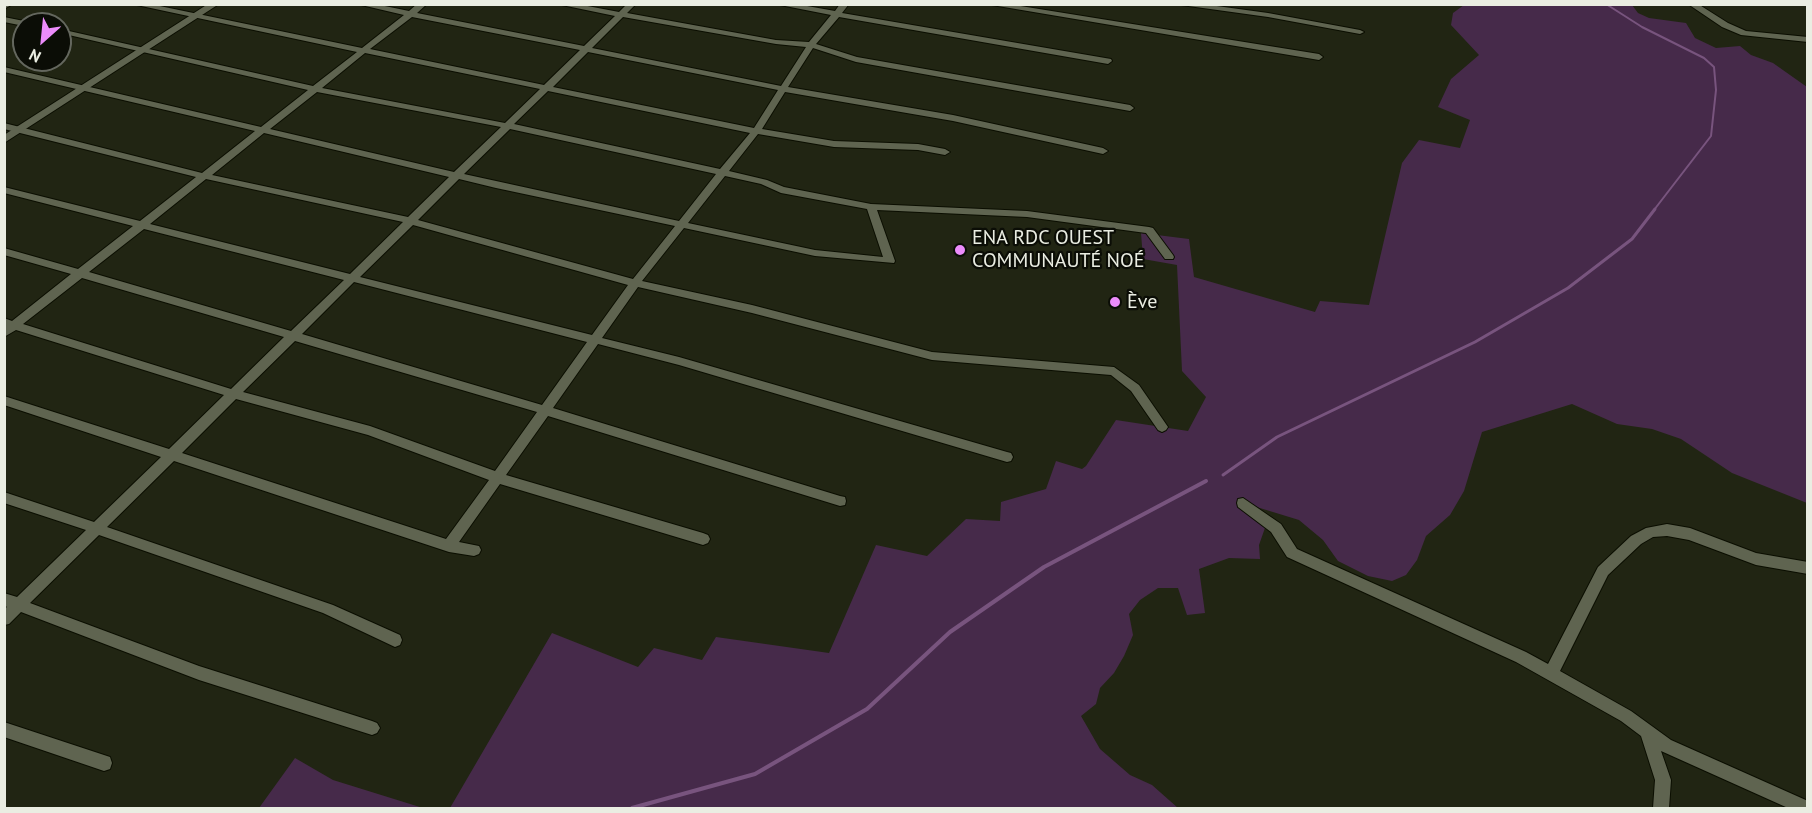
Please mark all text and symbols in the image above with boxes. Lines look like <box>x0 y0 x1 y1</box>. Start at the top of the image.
north arrow <box>12 12 72 72</box>
text: N <box>26 45 44 68</box>
place label: ENA RDC OUEST COMMUNAUTÉ NOÉ <box>972 226 1144 273</box>
marker: ENA RDC OUEST COMMUNAUTÉ NOÉ <box>953 243 967 257</box>
place label: Ève <box>1127 290 1157 314</box>
marker: Ève <box>1108 295 1122 309</box>

